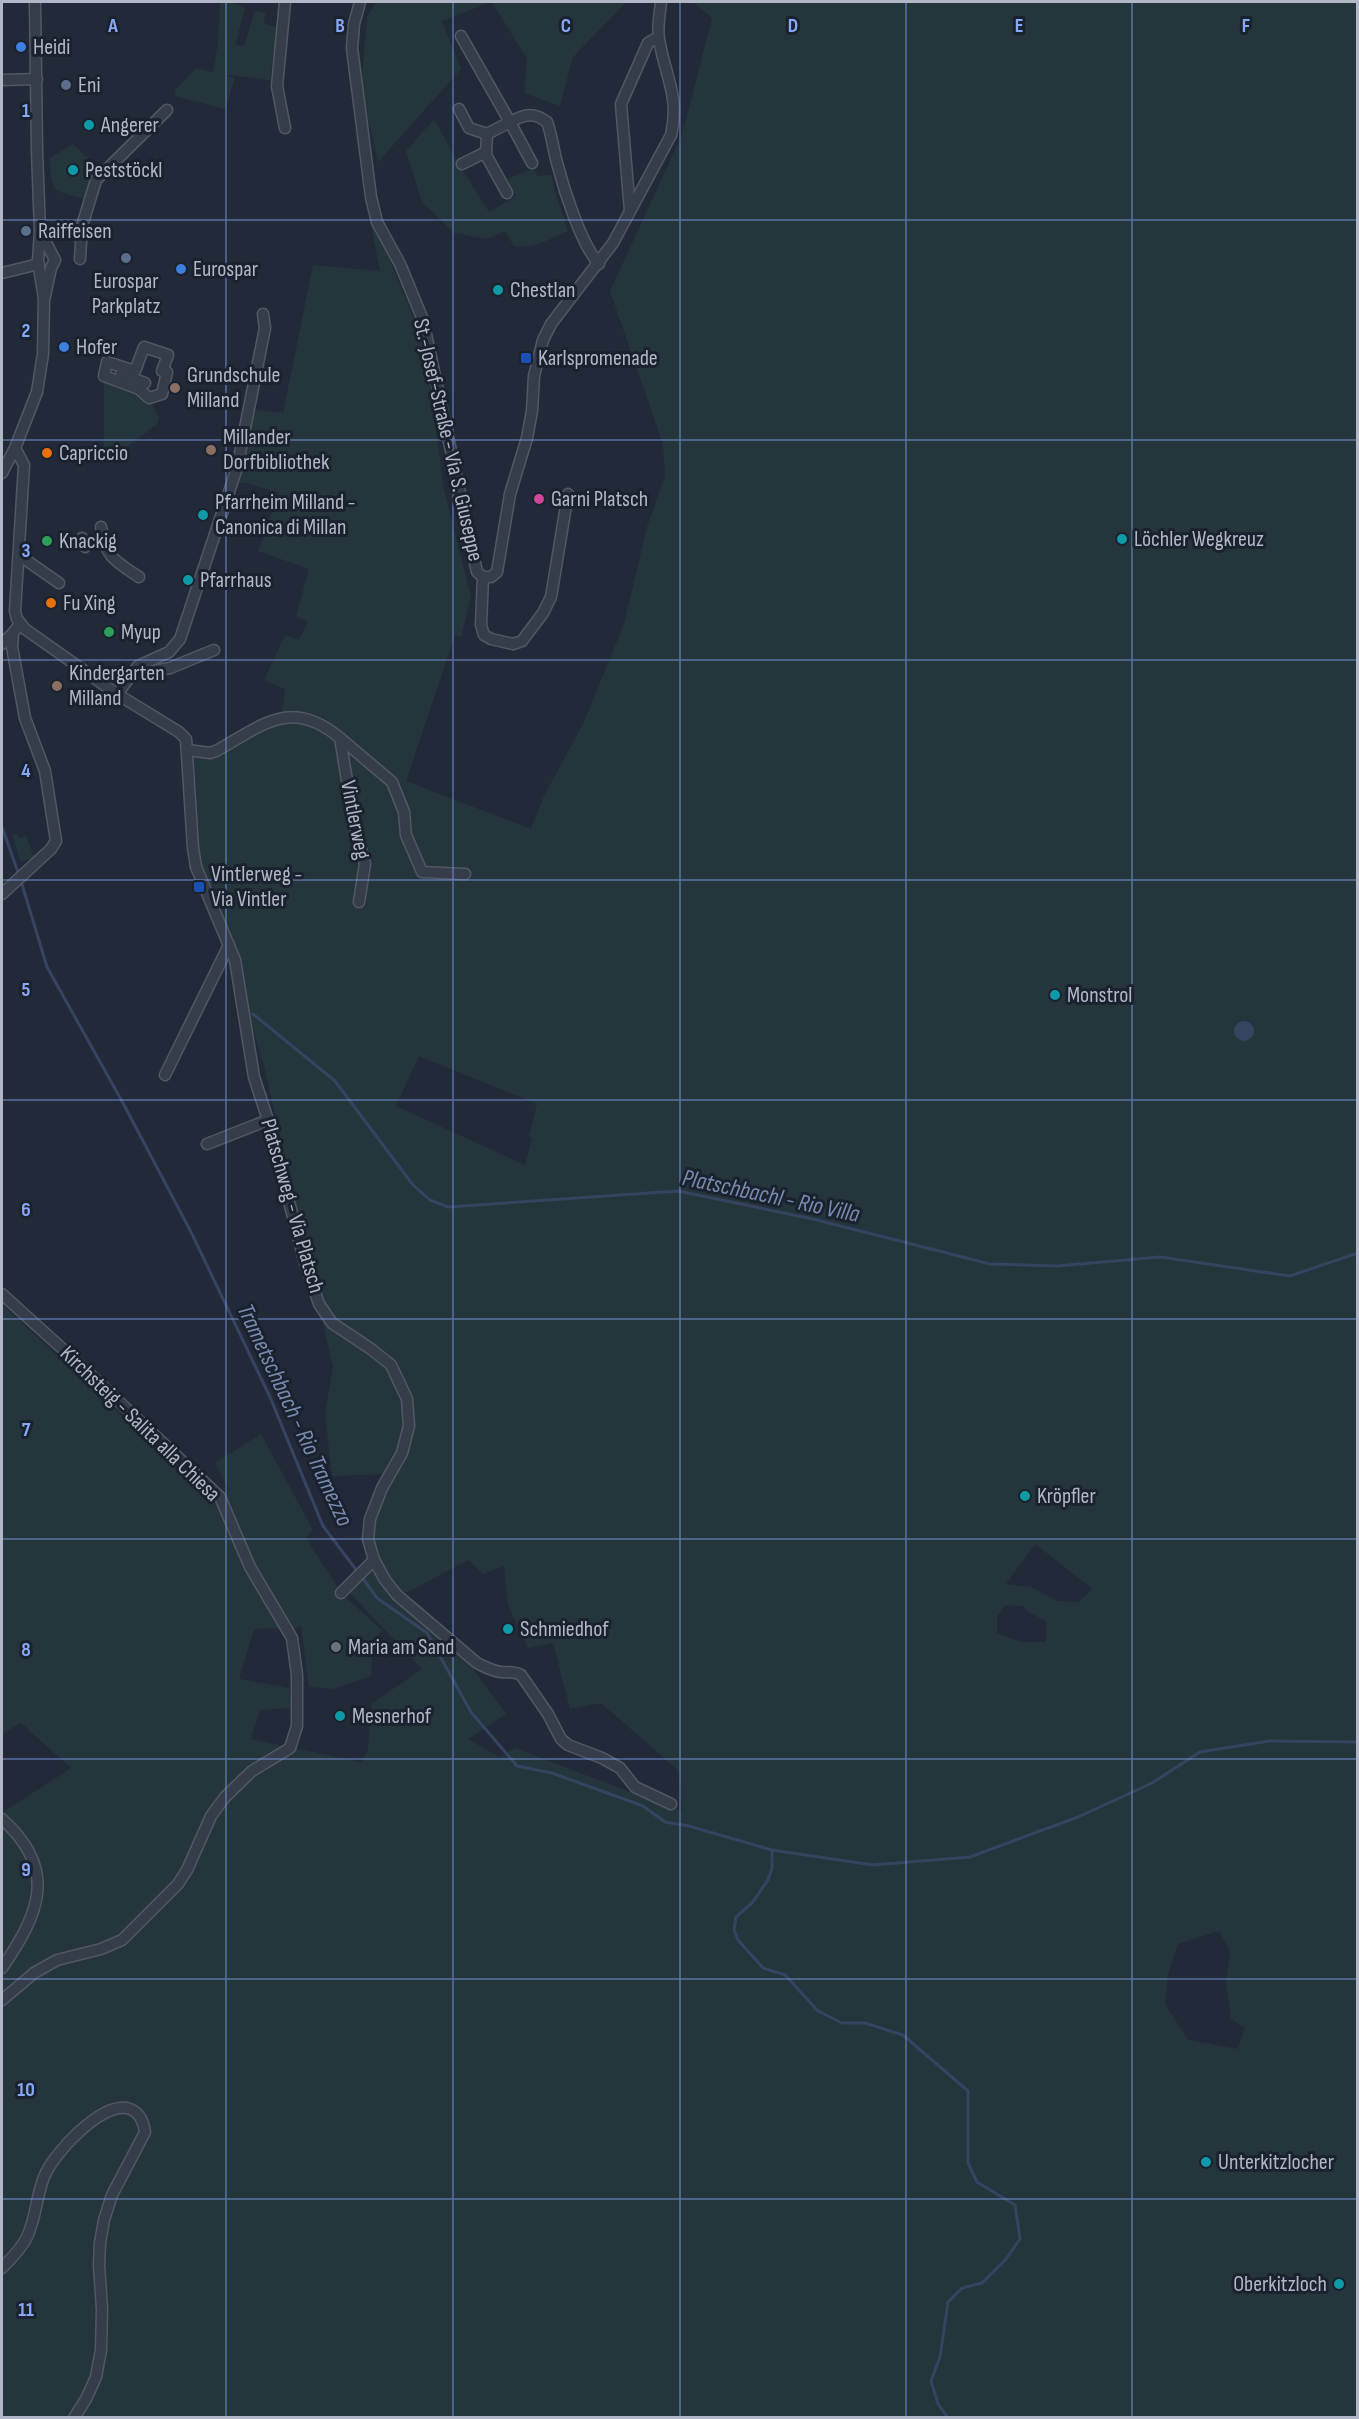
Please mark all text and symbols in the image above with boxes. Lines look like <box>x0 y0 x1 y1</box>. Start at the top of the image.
text: A <box>107 14 118 38</box>
text: B <box>335 14 345 38</box>
text: C <box>561 14 571 38</box>
text: D <box>788 14 798 38</box>
text: E <box>1015 14 1023 38</box>
text: F <box>1242 14 1250 38</box>
place label: Heidi <box>33 34 70 61</box>
marker: Heidi <box>14 40 28 54</box>
place label: Eni <box>78 72 101 99</box>
marker: Eni <box>59 78 73 92</box>
text: 1 <box>22 99 30 123</box>
place label: Angerer <box>100 112 159 139</box>
marker: Angerer <box>82 118 96 132</box>
place label: Peststöckl <box>85 157 162 184</box>
marker: Peststöckl <box>66 163 80 177</box>
place label: Raiffeisen <box>38 218 112 245</box>
marker: Raiffeisen <box>19 224 33 238</box>
marker: Eurospar Parkplatz <box>119 251 133 265</box>
place label: Eurospar <box>193 256 258 283</box>
marker: Eurospar <box>174 262 188 276</box>
place label: Eurospar Parkplatz <box>92 268 160 320</box>
place label: Chestlan <box>510 277 576 304</box>
marker: Chestlan <box>491 283 505 297</box>
street label: St.-Josef-Straße - Via S. Giuseppe <box>407 316 489 564</box>
text: 2 <box>22 319 30 343</box>
place label: Hofer <box>76 334 117 361</box>
marker: Hofer <box>57 340 71 354</box>
place label: Karlspromenade <box>538 345 658 372</box>
marker: Karlspromenade <box>519 351 533 365</box>
place label: Grundschule Milland <box>187 362 280 414</box>
marker: Grundschule Milland <box>168 381 182 395</box>
place label: Millander Dorfbibliothek <box>223 424 330 476</box>
place label: Capriccio <box>59 440 128 467</box>
marker: Millander Dorfbibliothek <box>204 443 218 457</box>
marker: Capriccio <box>40 446 54 460</box>
place label: Garni Platsch <box>551 486 648 513</box>
place label: Pfarrheim Milland - Canonica di Millan <box>215 489 356 541</box>
marker: Garni Platsch <box>532 492 546 506</box>
marker: Pfarrheim Milland - Canonica di Millan <box>196 508 210 522</box>
place label: Löchler Wegkreuz <box>1134 526 1264 553</box>
place label: Knackig <box>59 528 117 555</box>
marker: Löchler Wegkreuz <box>1115 532 1129 546</box>
marker: Knackig <box>40 534 54 548</box>
text: 3 <box>22 539 31 563</box>
place label: Pfarrhaus <box>200 567 272 594</box>
marker: Pfarrhaus <box>181 573 195 587</box>
place label: Fu Xing <box>63 590 116 617</box>
marker: Fu Xing <box>44 596 58 610</box>
place label: Myup <box>121 619 161 646</box>
marker: Myup <box>102 625 116 639</box>
place label: Kindergarten Milland <box>69 660 165 712</box>
marker: Kindergarten Milland <box>50 679 64 693</box>
text: 4 <box>21 759 31 783</box>
street label: Vintlerweg <box>334 778 376 862</box>
place label: Vintlerweg - Via Vintler <box>211 861 302 913</box>
marker: Vintlerweg - Via Vintler <box>192 880 206 894</box>
text: 5 <box>22 978 31 1002</box>
place label: Monstrol <box>1067 982 1132 1009</box>
marker: Monstrol <box>1048 988 1062 1002</box>
street label: Platschweg - Via Platsch <box>254 1116 330 1296</box>
water label: Platschbachl - Rio Villa <box>680 1163 863 1229</box>
text: 6 <box>21 1198 31 1222</box>
water label: Trametschbach - Rio Tramezzo <box>231 1299 359 1531</box>
street label: Kirchsteig - Salita alla Chiesa <box>54 1340 226 1508</box>
text: 7 <box>22 1418 31 1442</box>
place label: Kröpfler <box>1037 1483 1096 1510</box>
marker: Kröpfler <box>1018 1489 1032 1503</box>
place label: Schmiedhof <box>520 1616 609 1643</box>
marker: Schmiedhof <box>501 1622 515 1636</box>
place label: Maria am Sand <box>348 1634 454 1661</box>
text: 8 <box>21 1638 31 1662</box>
marker: Maria am Sand <box>329 1640 343 1654</box>
place label: Mesnerhof <box>352 1703 432 1730</box>
marker: Mesnerhof <box>333 1709 347 1723</box>
text: 9 <box>21 1858 31 1882</box>
text: 10 <box>17 2078 35 2102</box>
place label: Unterkitzlocher <box>1218 2149 1334 2176</box>
marker: Unterkitzlocher <box>1199 2155 1213 2169</box>
place label: Oberkitzloch <box>1233 2271 1327 2298</box>
marker: Oberkitzloch <box>1332 2277 1346 2291</box>
text: 11 <box>18 2298 34 2322</box>

